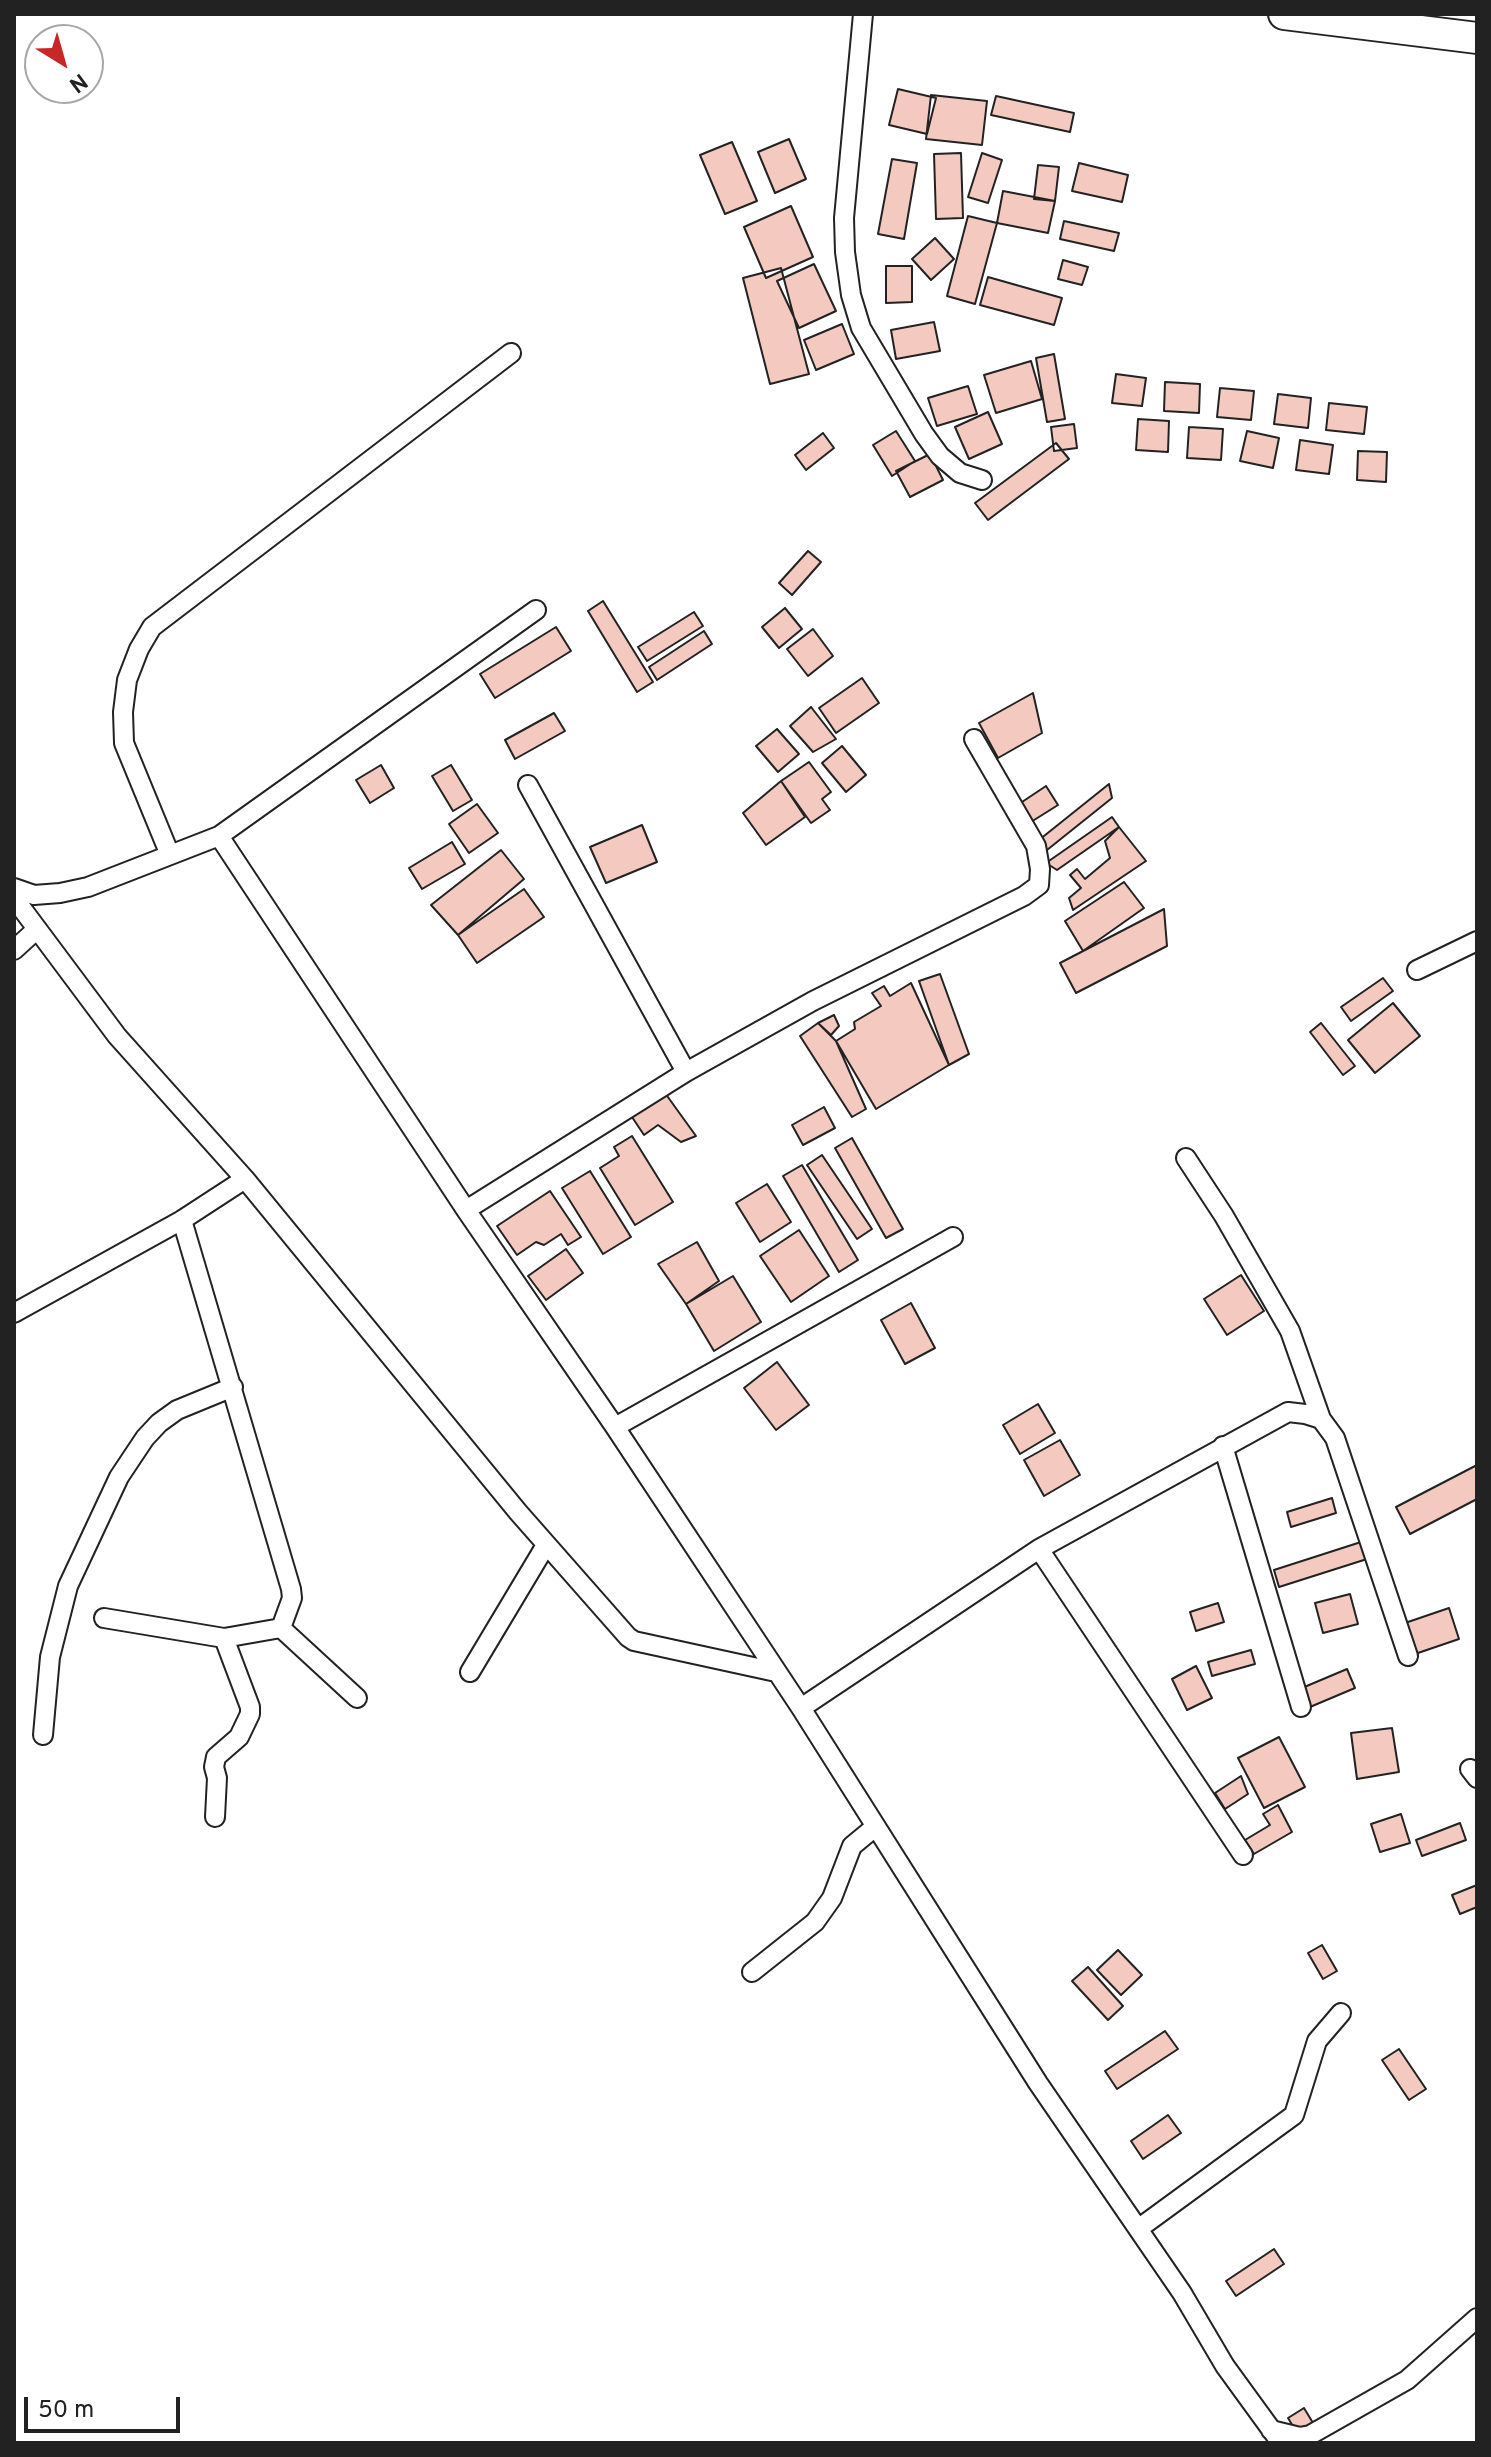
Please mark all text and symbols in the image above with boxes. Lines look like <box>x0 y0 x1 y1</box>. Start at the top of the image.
north arrow <box>24 24 104 104</box>
text: N <box>63 66 92 97</box>
scale bar <box>28 2381 184 2431</box>
text: 50 m <box>38 2396 94 2426</box>

